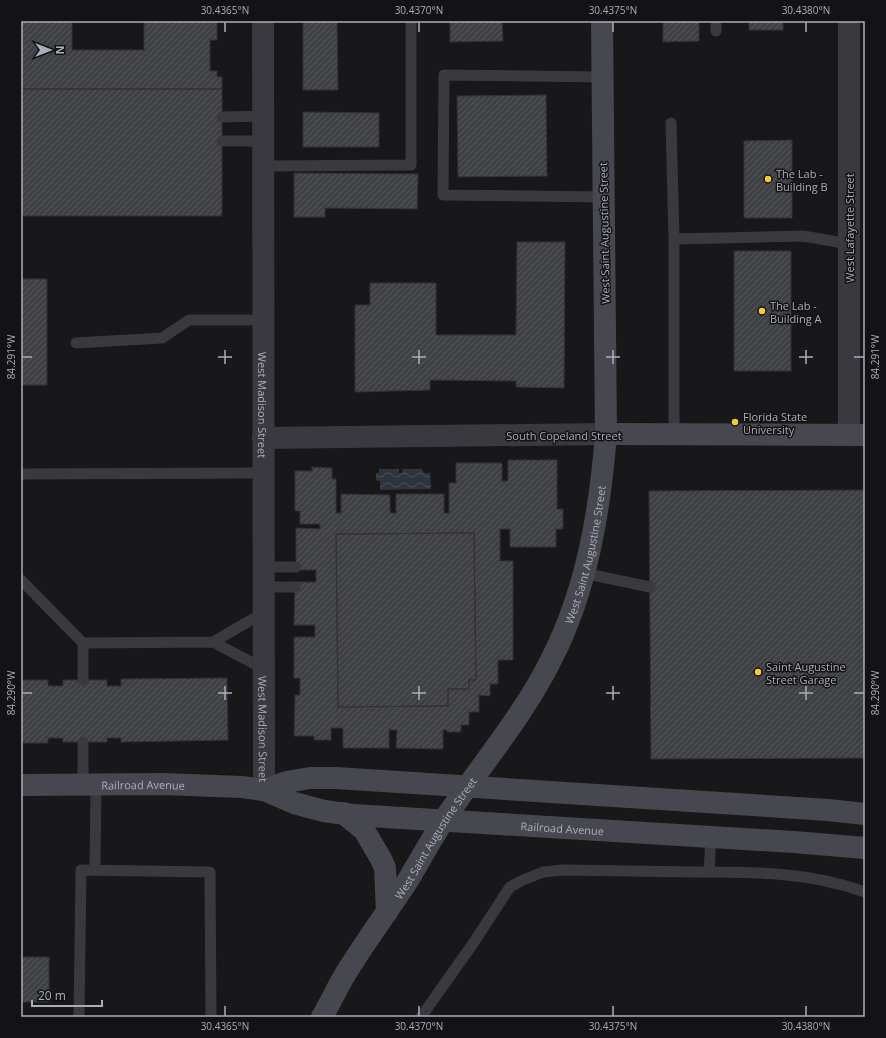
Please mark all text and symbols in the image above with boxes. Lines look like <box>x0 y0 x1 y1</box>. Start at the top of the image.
text: 30.4365°N <box>201 3 249 17</box>
text: 30.4370°N <box>395 3 443 17</box>
text: 30.4375°N <box>589 3 637 17</box>
text: 30.4380°N <box>782 3 830 17</box>
north arrow <box>30 30 70 70</box>
text: N <box>53 46 68 54</box>
street label: West Saint Augustine Street <box>595 162 613 304</box>
place label: The Lab - Building B <box>776 166 828 194</box>
street label: West Lafayette Street <box>842 173 857 283</box>
marker: The Lab - Building B <box>763 174 773 184</box>
place label: The Lab - Building A <box>770 298 821 326</box>
marker: The Lab - Building A <box>757 306 767 316</box>
text: 84.291°W <box>4 334 18 379</box>
text: 84.291°W <box>868 334 882 379</box>
street label: West Madison Street <box>255 352 270 458</box>
place label: Florida State University <box>743 409 807 437</box>
marker: Florida State University <box>730 417 740 427</box>
street label: South Copeland Street <box>506 428 622 443</box>
street label: West Saint Augustine Street <box>561 484 608 626</box>
place label: Saint Augustine Street Garage <box>766 659 846 687</box>
marker: Saint Augustine Street Garage <box>753 667 763 677</box>
text: 84.290°W <box>4 670 18 715</box>
text: 84.290°W <box>868 670 882 715</box>
street label: West Madison Street <box>256 676 271 782</box>
street label: West Saint Augustine Street <box>390 774 479 902</box>
street label: Railroad Avenue <box>101 776 185 792</box>
street label: Railroad Avenue <box>520 818 605 838</box>
scale bar <box>32 982 102 1008</box>
text: 20 m <box>38 987 66 1004</box>
text: 30.4365°N <box>201 1019 249 1033</box>
text: 30.4370°N <box>395 1019 443 1033</box>
text: 30.4375°N <box>589 1019 637 1033</box>
text: 30.4380°N <box>782 1019 830 1033</box>

